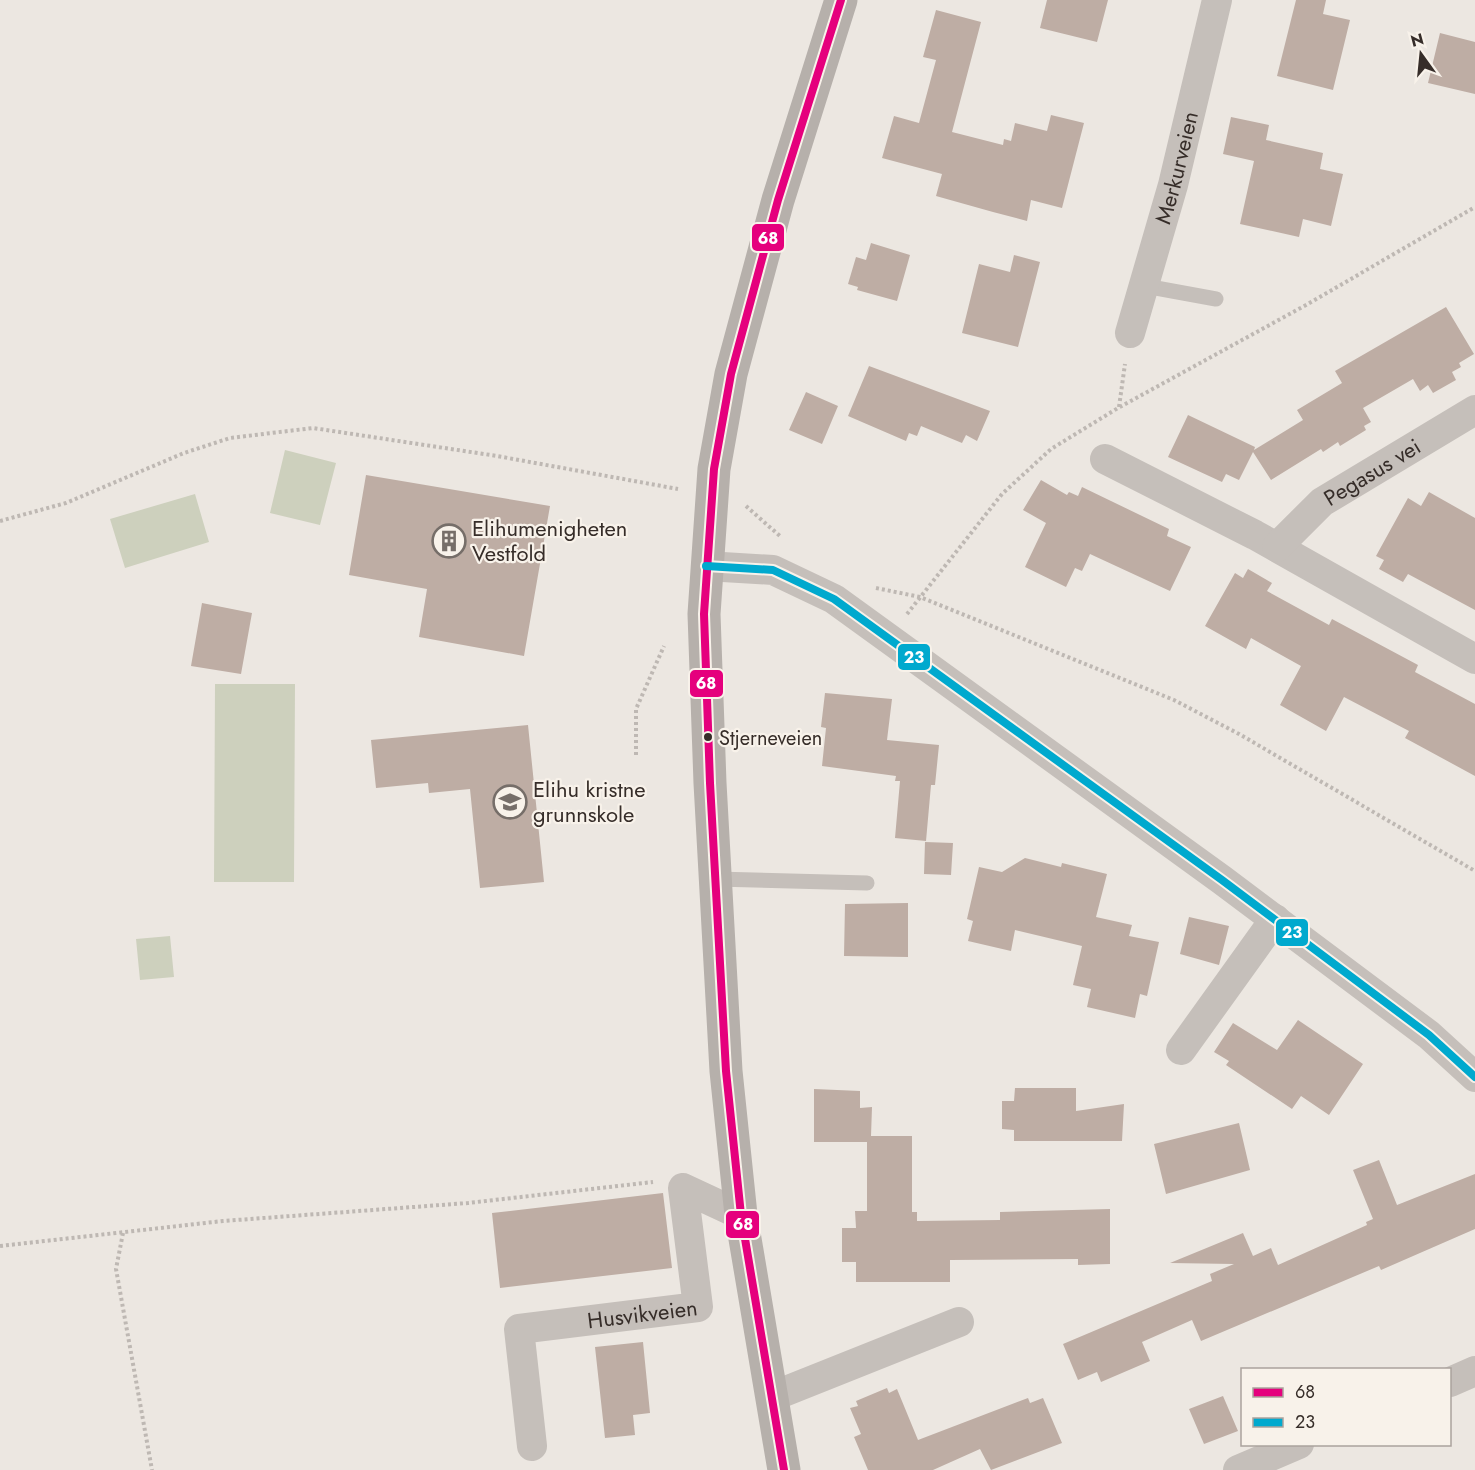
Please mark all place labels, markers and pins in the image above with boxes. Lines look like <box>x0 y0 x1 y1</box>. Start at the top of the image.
place label: Elihumenigheten Vestfold <box>472 512 627 569</box>
building icon: Elihumenigheten Vestfold <box>431 523 467 559</box>
place label: Stjerneveien <box>719 724 822 753</box>
marker: Stjerneveien <box>702 731 714 743</box>
place label: Elihu kristne grunnskole <box>533 773 646 830</box>
school or university icon: Elihu kristne grunnskole <box>492 784 528 820</box>

